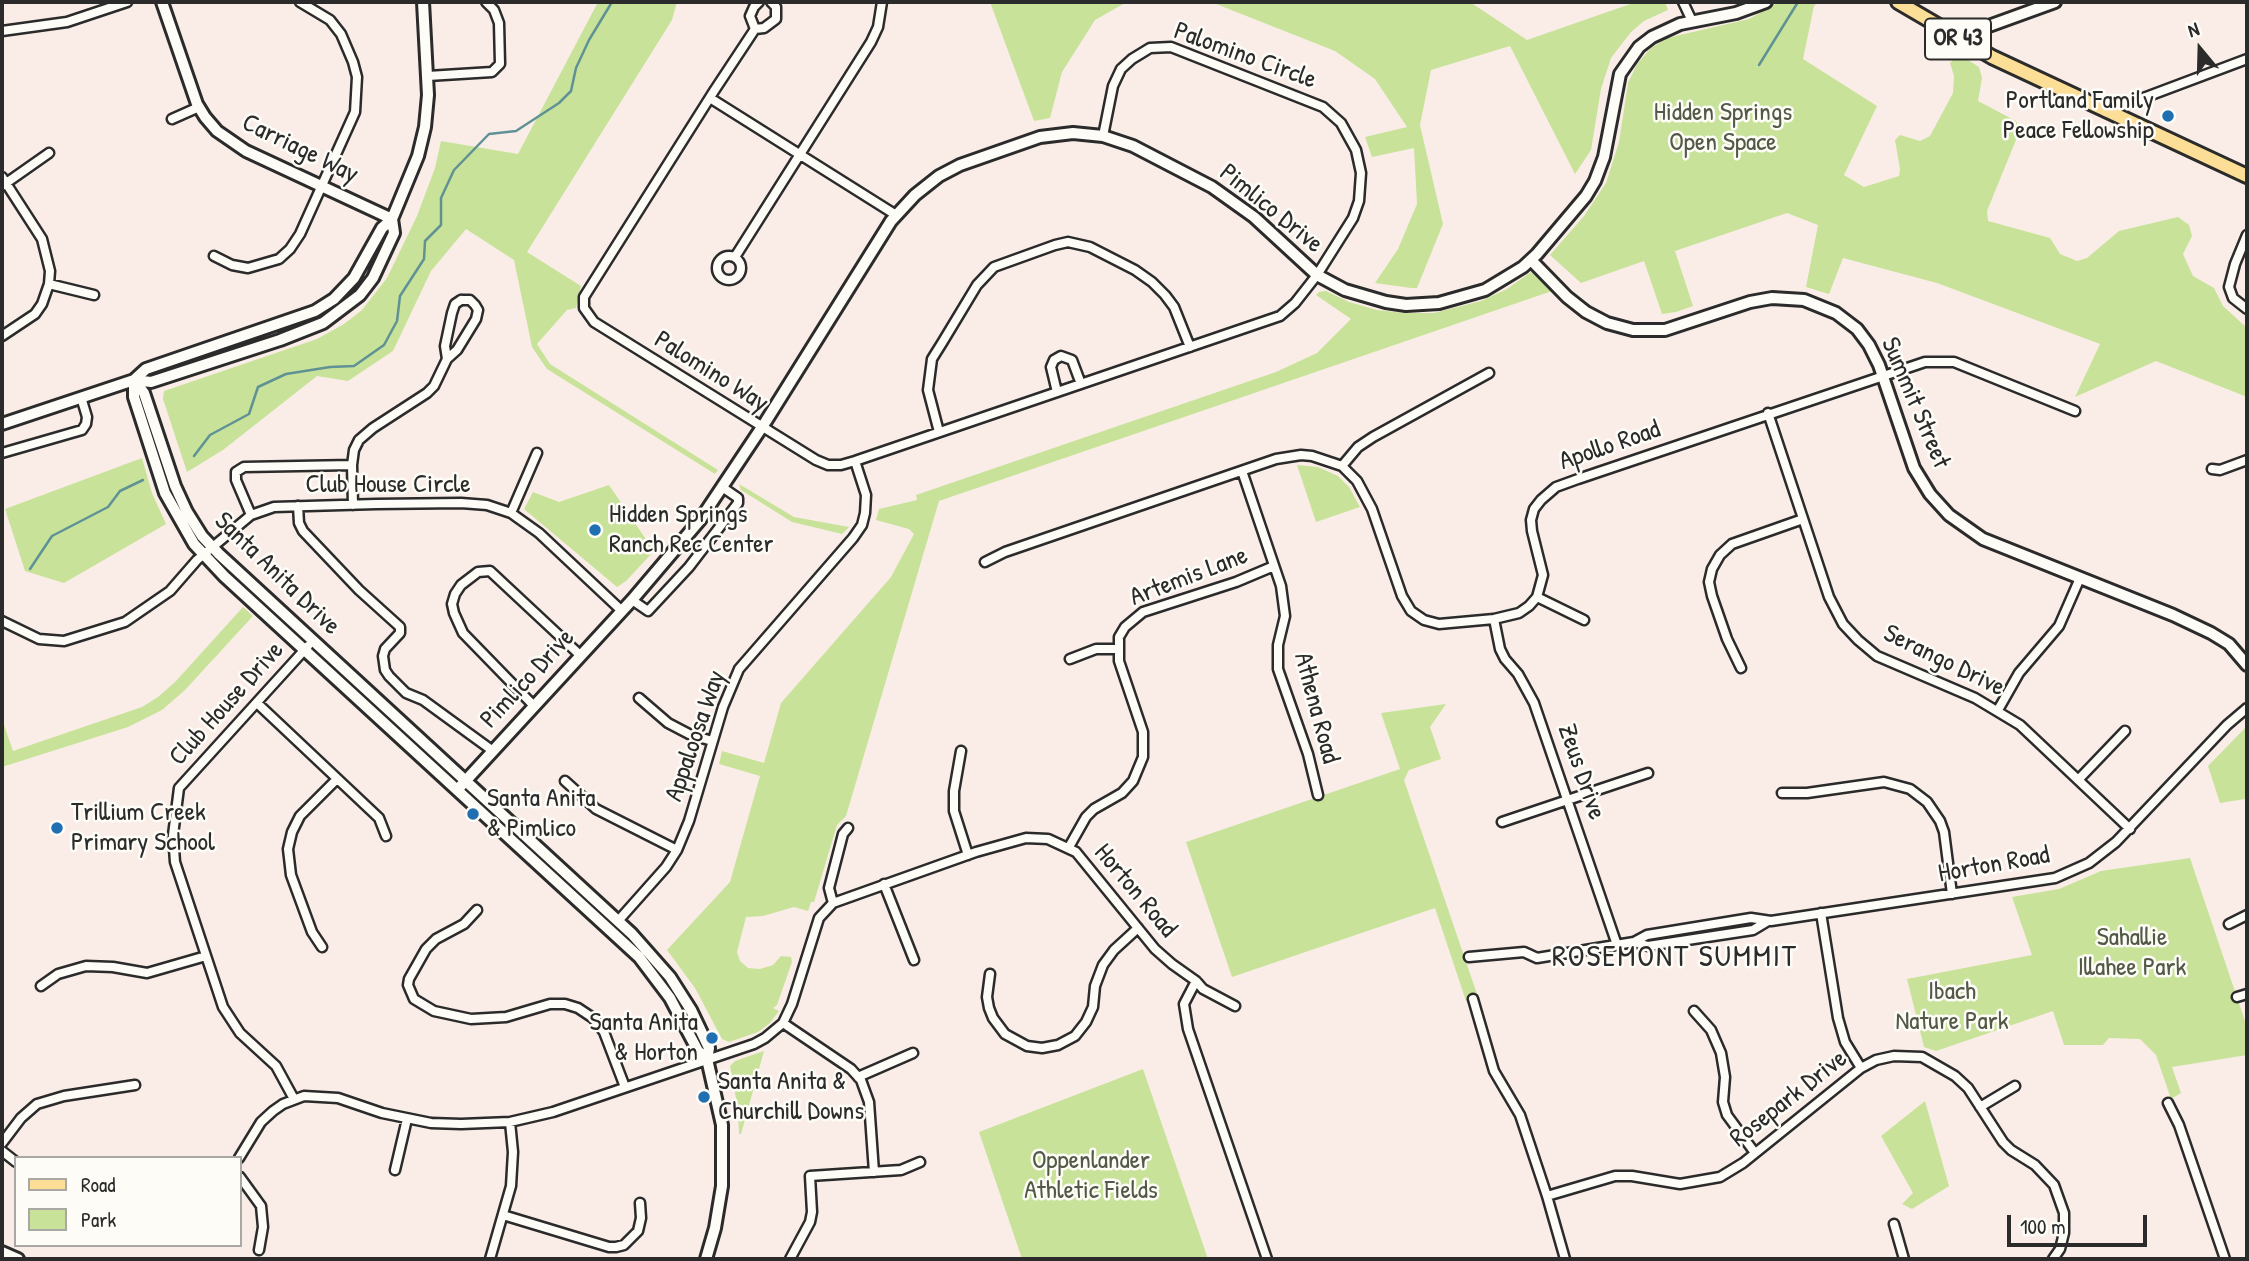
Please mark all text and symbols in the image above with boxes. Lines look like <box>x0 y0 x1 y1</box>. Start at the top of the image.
north arrow <box>2165 14 2235 84</box>
text: N <box>2184 15 2202 43</box>
street label: Palomino Circle <box>1170 16 1320 96</box>
road number: OR 43 <box>1925 18 1991 60</box>
place label: Portland Family Peace Fellowship <box>2003 85 2154 146</box>
park label: Hidden Springs Open Space <box>1654 97 1792 158</box>
street label: Carriage Way <box>237 107 363 191</box>
marker: Portland Family Peace Fellowship <box>2160 108 2176 124</box>
street label: Pimlico Drive <box>1213 158 1329 260</box>
street label: Palomino Way <box>648 325 774 419</box>
street label: Summit Street <box>1873 333 1957 473</box>
street label: Apollo Road <box>1555 414 1665 478</box>
street label: Club House Circle <box>305 469 471 501</box>
place label: Hidden Springs Ranch Rec Center <box>609 499 774 560</box>
street label: Santa Anita Drive <box>207 506 347 642</box>
marker: Hidden Springs Ranch Rec Center <box>587 522 603 538</box>
street label: Artemis Lane <box>1126 540 1252 614</box>
street label: Serango Drive <box>1878 618 2010 704</box>
street label: Pimlico Drive <box>474 623 582 735</box>
street label: Club House Drive <box>163 635 291 773</box>
street label: Athena Road <box>1286 649 1346 767</box>
street label: Appaloosa Way <box>659 666 733 806</box>
street label: Zeus Drive <box>1550 720 1612 824</box>
place label: Santa Anita & Pimlico <box>487 783 595 844</box>
place label: Trillium Creek Primary School <box>71 797 215 858</box>
marker: Santa Anita & Pimlico <box>465 806 481 822</box>
marker: Trillium Creek Primary School <box>49 820 65 836</box>
street label: Horton Road <box>1087 838 1183 944</box>
street label: Horton Road <box>1936 840 2052 890</box>
park label: Sahallie Illahee Park <box>2078 922 2186 984</box>
district label: ROSEMONT SUMMIT <box>1554 940 1796 976</box>
park label: Ibach Nature Park <box>1895 976 2009 1038</box>
place label: Santa Anita & Horton <box>590 1007 698 1068</box>
marker: Santa Anita & Horton <box>704 1030 720 1046</box>
street label: Rosepark Drive <box>1724 1044 1854 1154</box>
place label: Santa Anita & Churchill Downs <box>718 1066 864 1128</box>
marker: Santa Anita & Churchill Downs <box>696 1089 712 1105</box>
park label: Oppenlander Athletic Fields <box>1024 1145 1158 1206</box>
legend <box>14 1156 242 1247</box>
text: Road <box>81 1170 115 1199</box>
scale bar <box>2011 1202 2151 1246</box>
text: Park <box>81 1205 116 1234</box>
text: 100 m <box>2020 1212 2066 1241</box>

